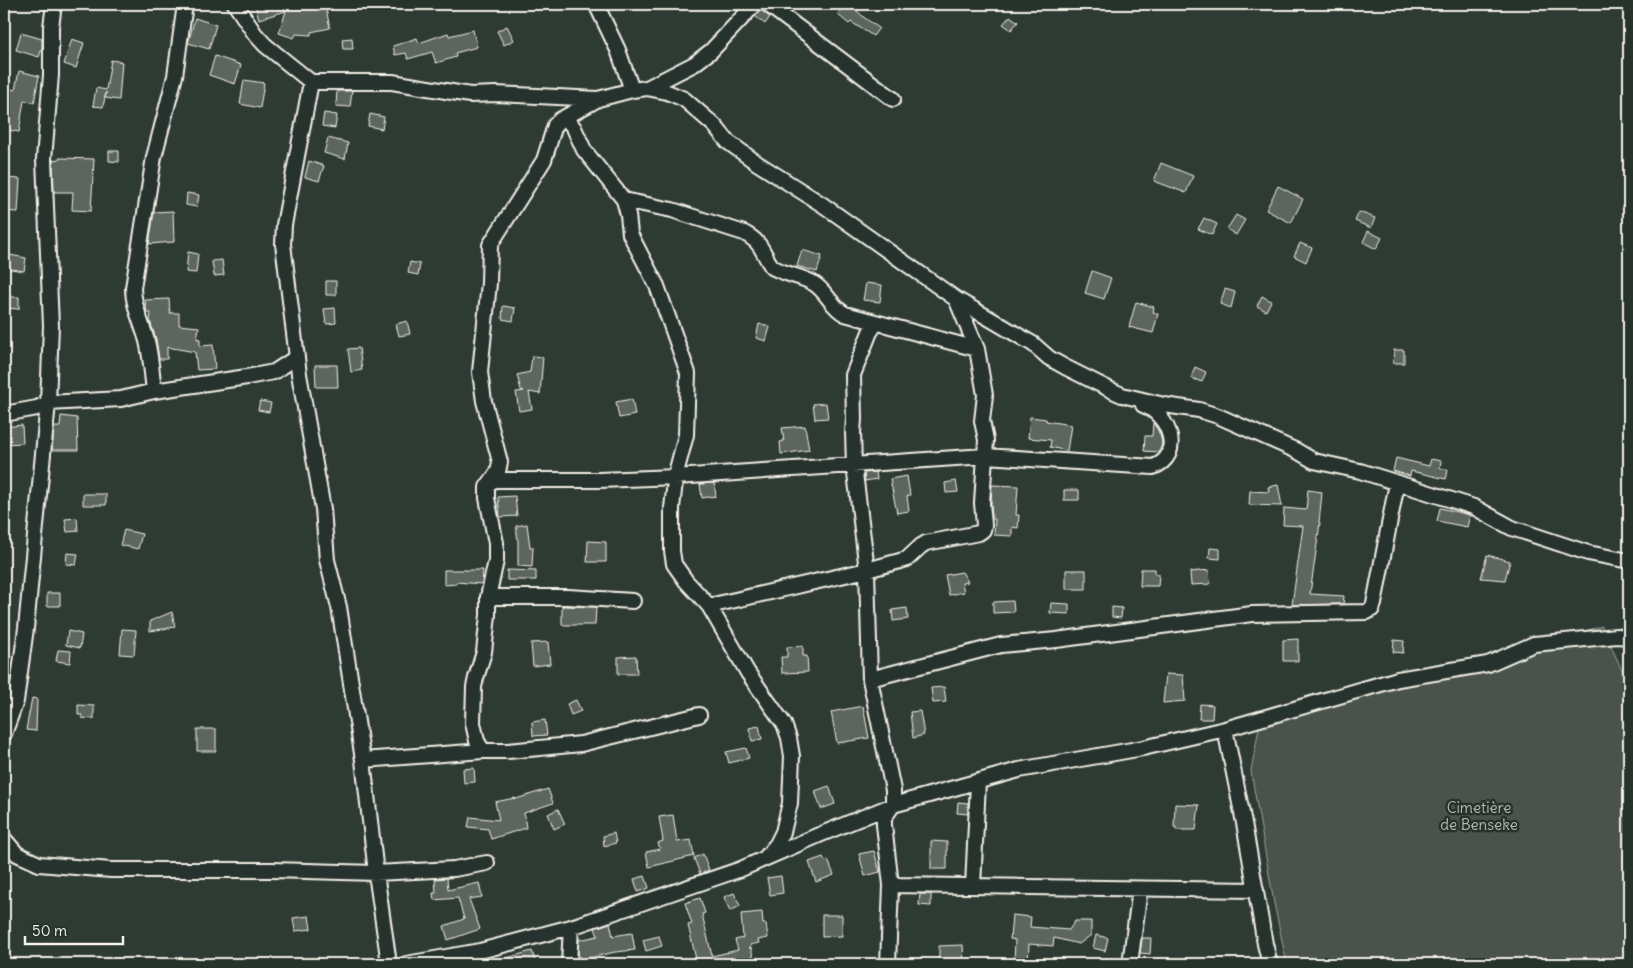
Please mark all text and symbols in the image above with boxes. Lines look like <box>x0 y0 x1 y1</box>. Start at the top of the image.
park label: Cimetière de Benseke <box>1440 798 1518 834</box>
scale bar <box>25 913 122 945</box>
text: 50 m <box>32 921 67 940</box>

